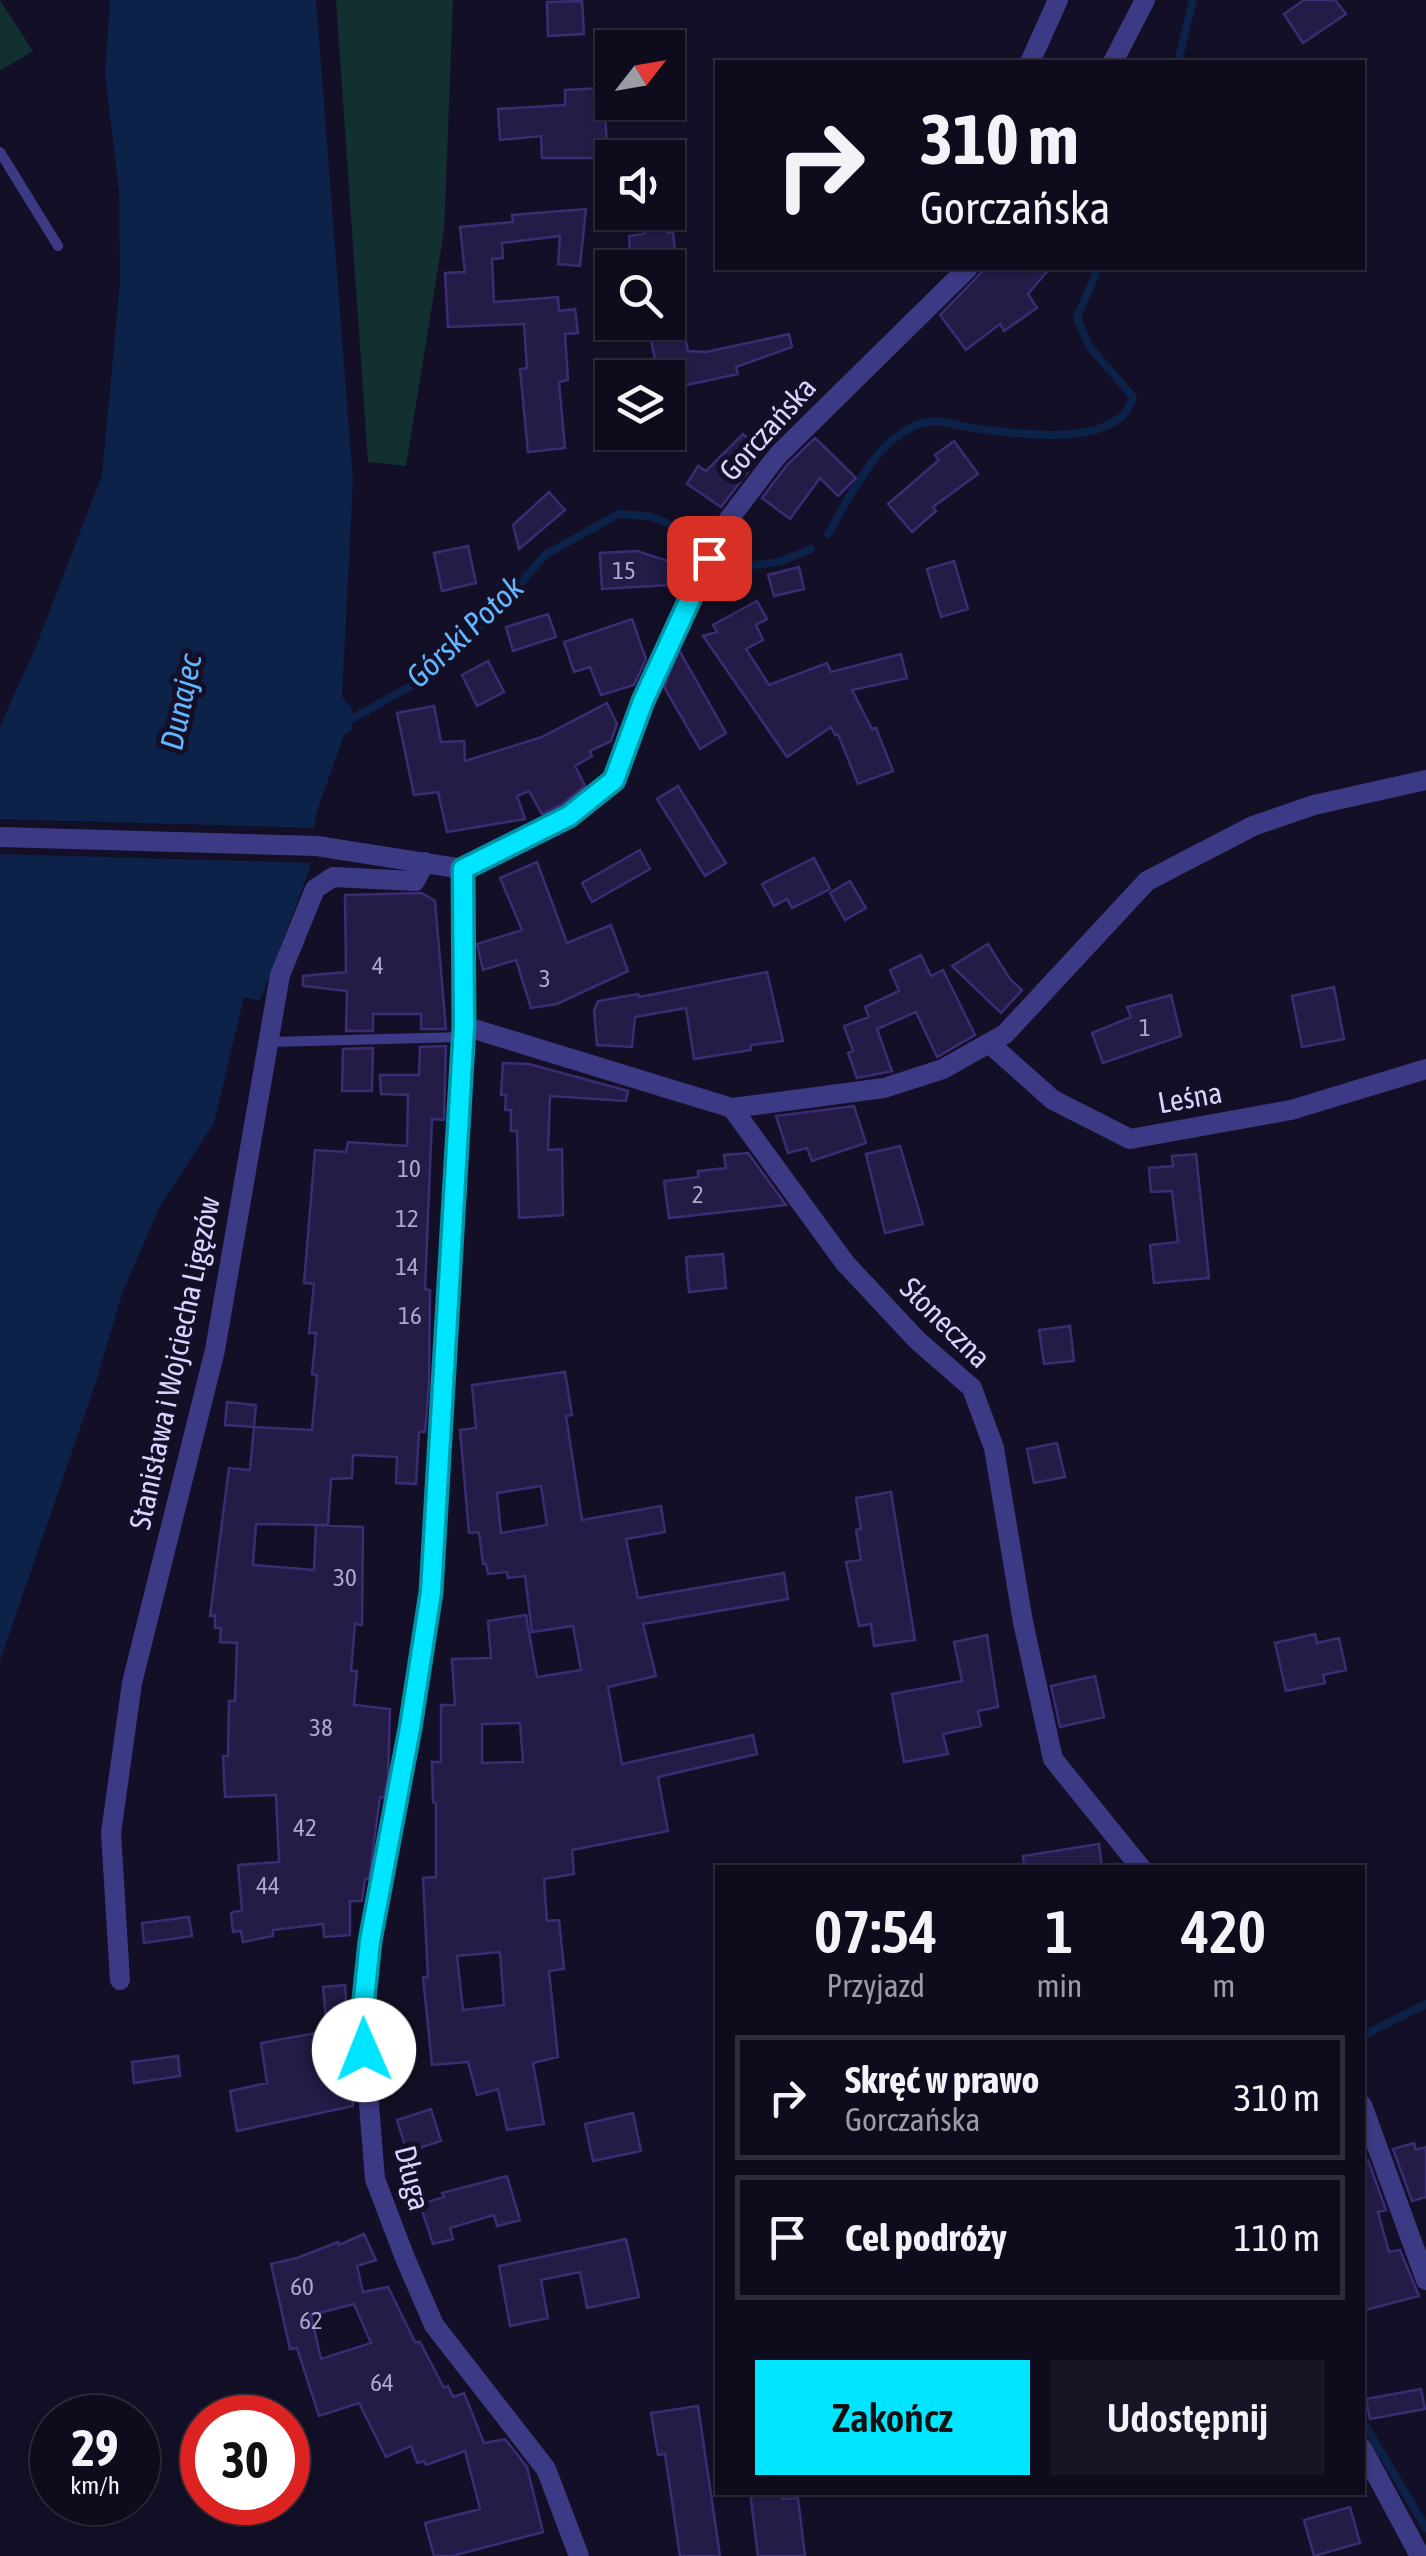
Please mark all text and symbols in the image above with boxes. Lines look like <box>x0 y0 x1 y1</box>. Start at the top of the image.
north arrow <box>595 30 685 120</box>
map controls <box>595 30 685 450</box>
text: 310 m <box>920 99 1079 179</box>
icon: right <box>755 100 885 230</box>
button: sound <box>595 140 685 230</box>
text: Gorczańska <box>920 182 1111 234</box>
button: search <box>595 250 685 340</box>
button: layers <box>595 360 685 450</box>
street label: Gorczańska <box>712 370 822 487</box>
pin <box>667 516 752 601</box>
icon: arrive <box>682 531 737 586</box>
house number: 15 <box>612 556 636 584</box>
water label: Górski Potok <box>399 568 531 695</box>
water label: Dunajec <box>152 650 209 753</box>
house number: 4 <box>372 951 384 979</box>
house number: 3 <box>539 964 551 992</box>
house number: 1 <box>1139 1013 1151 1041</box>
street label: Leśna <box>1155 1075 1224 1119</box>
house number: 10 <box>397 1154 421 1182</box>
house number: 2 <box>692 1180 704 1208</box>
street label: Stanisława i Wojciecha Ligęzów <box>122 1193 226 1532</box>
house number: 12 <box>395 1204 419 1232</box>
house number: 14 <box>395 1252 419 1280</box>
street label: Słoneczna <box>894 1270 998 1374</box>
house number: 16 <box>398 1301 422 1329</box>
house number: 30 <box>333 1563 357 1591</box>
house number: 38 <box>309 1713 333 1741</box>
house number: 42 <box>293 1813 317 1841</box>
house number: 44 <box>256 1871 280 1899</box>
text: 07:54 <box>814 1897 937 1966</box>
text: 1 <box>1045 1897 1074 1966</box>
text: 420 <box>1181 1897 1266 1966</box>
text: Przyjazd <box>827 1967 925 2004</box>
text: min <box>1036 1967 1082 2004</box>
text: m <box>1212 1967 1235 2004</box>
position arrow <box>312 1998 416 2102</box>
text: Skręć w prawo <box>845 2058 1039 2101</box>
icon: right <box>760 2070 815 2125</box>
text: 310 m <box>1234 2076 1320 2119</box>
text: Gorczańska <box>845 2101 980 2138</box>
street label: Długa <box>389 2142 437 2214</box>
icon: arrive <box>760 2210 815 2265</box>
text: Cel podróży <box>845 2216 1007 2259</box>
text: 110 m <box>1234 2216 1320 2259</box>
house number: 60 <box>290 2272 314 2300</box>
house number: 62 <box>299 2306 323 2334</box>
button: Zakończ <box>755 2360 1030 2475</box>
button: Udostępnij <box>1050 2360 1325 2475</box>
house number: 64 <box>370 2368 394 2396</box>
speed limit sign: 30 <box>180 2395 310 2525</box>
text: 29 <box>71 2419 118 2477</box>
text: km/h <box>70 2471 120 2499</box>

